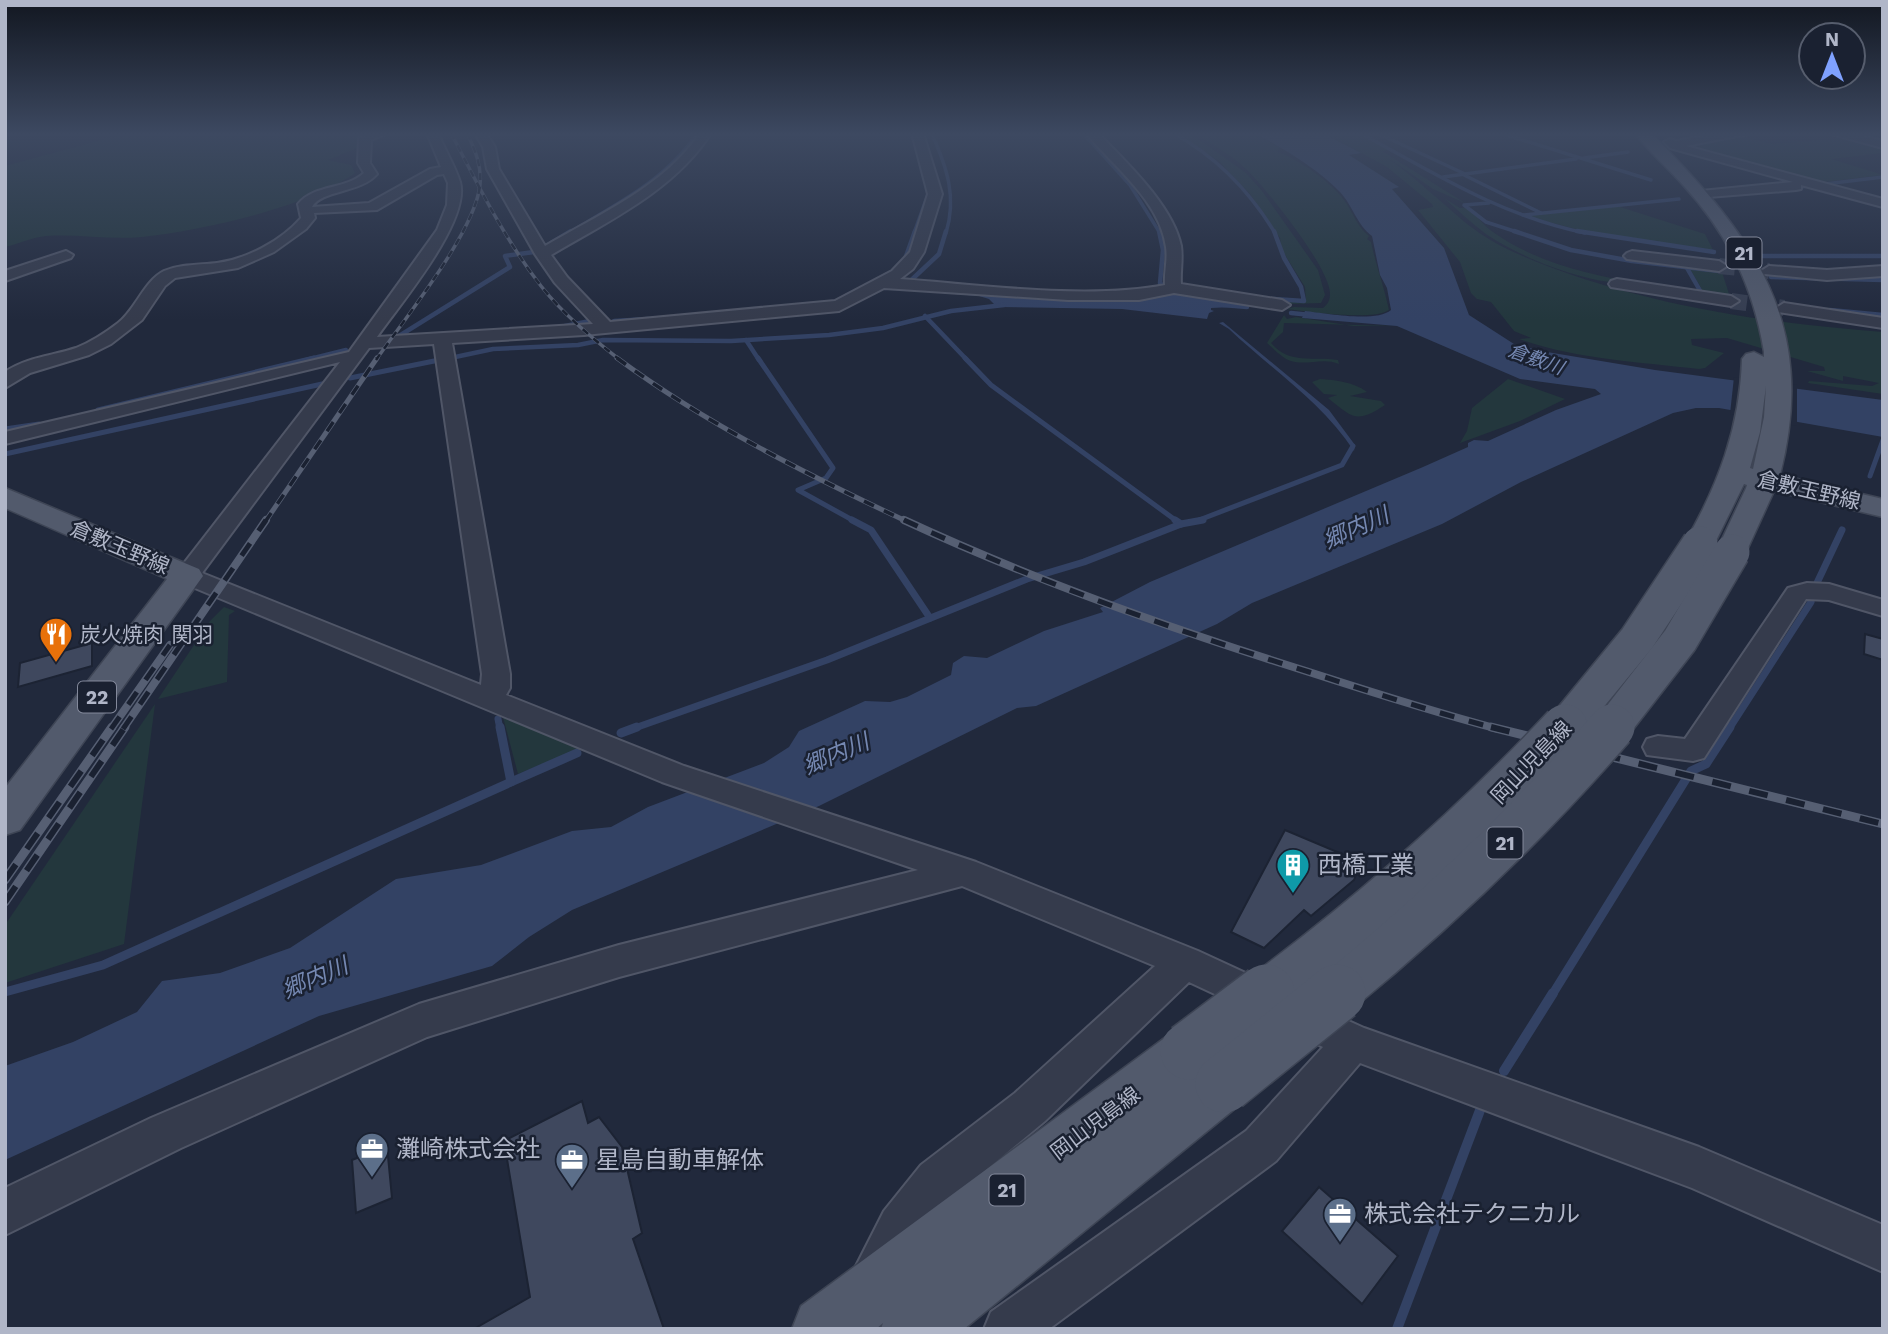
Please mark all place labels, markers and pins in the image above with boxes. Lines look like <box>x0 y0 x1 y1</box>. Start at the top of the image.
restaurant icon: 炭火焼肉 関羽 <box>37 615 75 664</box>
place label: 炭火焼肉 関羽 <box>80 622 213 647</box>
building icon: 西橋工業 <box>1274 846 1312 895</box>
place label: 西橋工業 <box>1318 851 1414 879</box>
office icon: 灘崎株式会社 <box>353 1130 391 1179</box>
place label: 灘崎株式会社 <box>396 1135 540 1163</box>
office icon: 星島自動車解体 <box>553 1141 591 1190</box>
place label: 星島自動車解体 <box>596 1146 764 1174</box>
office icon: 株式会社テクニカル <box>1321 1195 1359 1244</box>
place label: 株式会社テクニカル <box>1364 1200 1580 1228</box>

